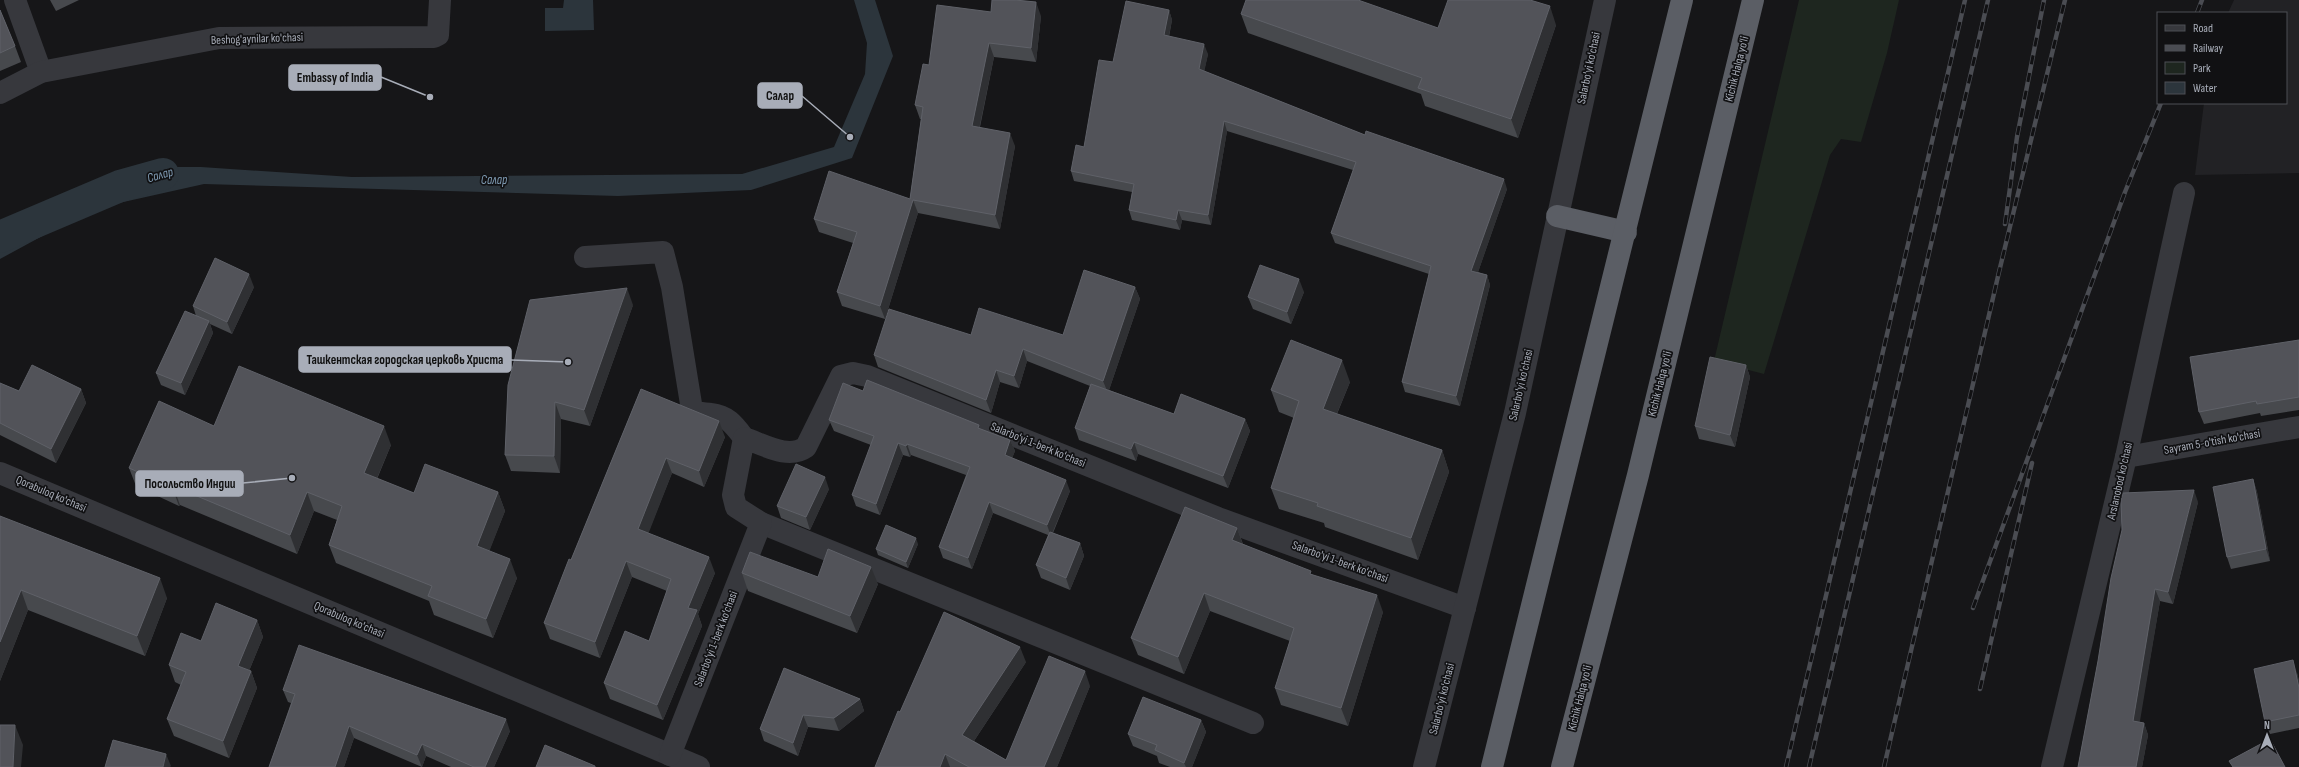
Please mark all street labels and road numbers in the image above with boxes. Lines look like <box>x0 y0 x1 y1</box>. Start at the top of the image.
street label: Beshog'aynilar ko'chasi <box>211 30 303 48</box>
street label: Salarbo'yi ko'chasi <box>1574 31 1604 105</box>
street label: Kichik Halqa yo'li <box>1722 35 1752 103</box>
street label: Salarbo'yi ko'chasi <box>1505 348 1537 422</box>
street label: Kichik Halqa yo'li <box>1645 350 1675 418</box>
street label: Salarbo'yi 1-berk ko'chasi <box>988 419 1088 471</box>
street label: Sayram 5-o'tish ko'chasi <box>2163 426 2261 458</box>
street label: Arslanobod ko'chasi <box>2104 441 2136 522</box>
street label: Qorabuloq ko'chasi <box>13 472 89 516</box>
street label: Salarbo'yi 1-berk ko'chasi <box>1290 538 1390 586</box>
street label: Salarbo'yi 1-berk ko'chasi <box>691 589 741 689</box>
street label: Qorabuloq ko'chasi <box>311 598 387 642</box>
street label: Salarbo'yi ko'chasi <box>1426 662 1458 736</box>
street label: Kichik Halqa yo'li <box>1565 664 1595 732</box>

